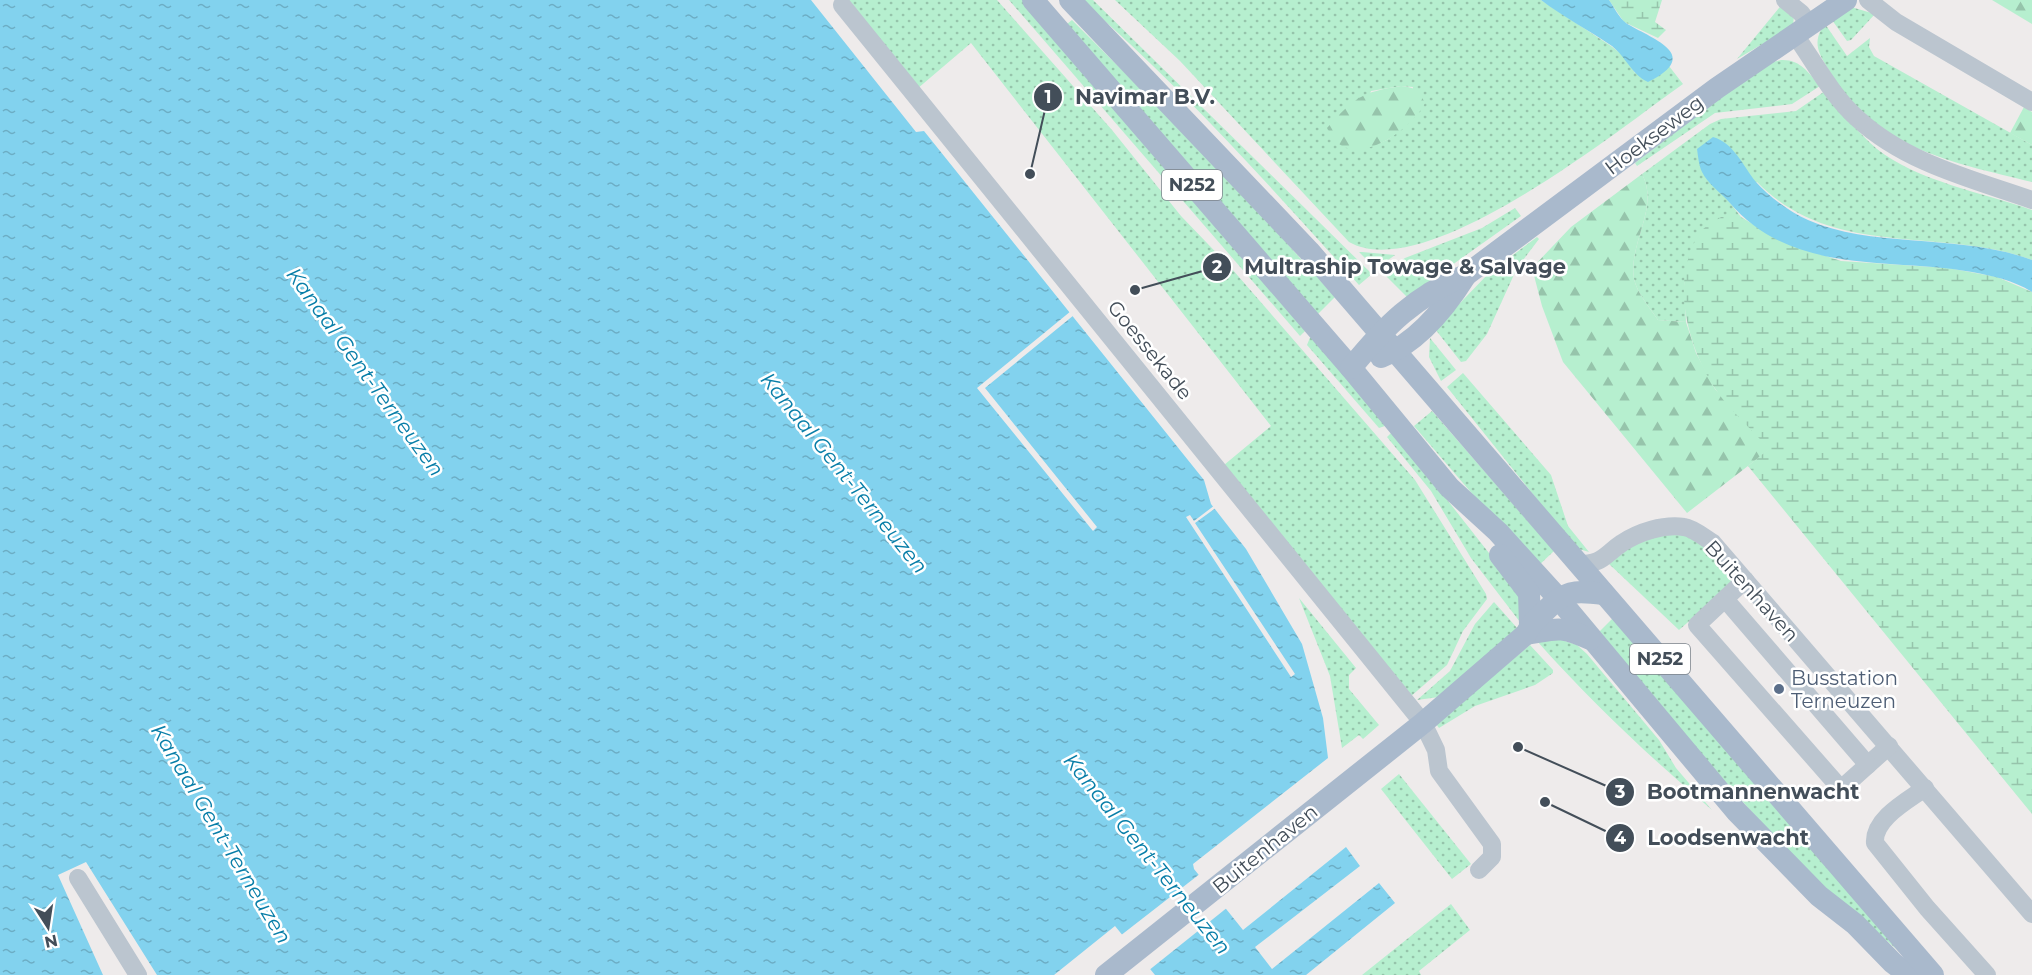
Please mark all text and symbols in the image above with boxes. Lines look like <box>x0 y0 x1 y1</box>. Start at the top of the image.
callout: Navimar B.V. <box>1033 78 1227 117</box>
text: Navimar B.V. <box>1075 84 1215 109</box>
text: 1 <box>1044 86 1052 108</box>
street label: Hoekseweg <box>1600 90 1708 180</box>
road number: N252 <box>1162 170 1222 200</box>
callout: Multraship Towage & Salvage <box>1202 248 1578 287</box>
text: Multraship Towage & Salvage <box>1244 254 1566 279</box>
text: 2 <box>1212 256 1223 278</box>
water label: Kanaal Gent-Terneuzen <box>281 263 449 481</box>
street label: Goessekade <box>1103 295 1197 405</box>
water label: Kanaal Gent-Terneuzen <box>756 367 933 578</box>
street label: Buitenhaven <box>1700 535 1804 647</box>
road number: N252 <box>1630 644 1690 674</box>
place label: Busstation Terneuzen <box>1791 666 1898 713</box>
marker: Busstation Terneuzen <box>1772 682 1786 696</box>
water label: Kanaal Gent-Terneuzen <box>146 719 297 948</box>
water label: Kanaal Gent-Terneuzen <box>1059 748 1236 959</box>
callout: Bootmannenwacht <box>1605 773 1872 812</box>
text: Bootmannenwacht <box>1647 779 1859 804</box>
text: 3 <box>1614 781 1626 803</box>
street label: Buitenhaven <box>1208 799 1322 899</box>
callout: Loodsenwacht <box>1605 818 1821 857</box>
text: Loodsenwacht <box>1647 825 1809 850</box>
text: 4 <box>1614 827 1627 849</box>
north arrow <box>18 897 78 957</box>
text: N <box>43 931 59 952</box>

